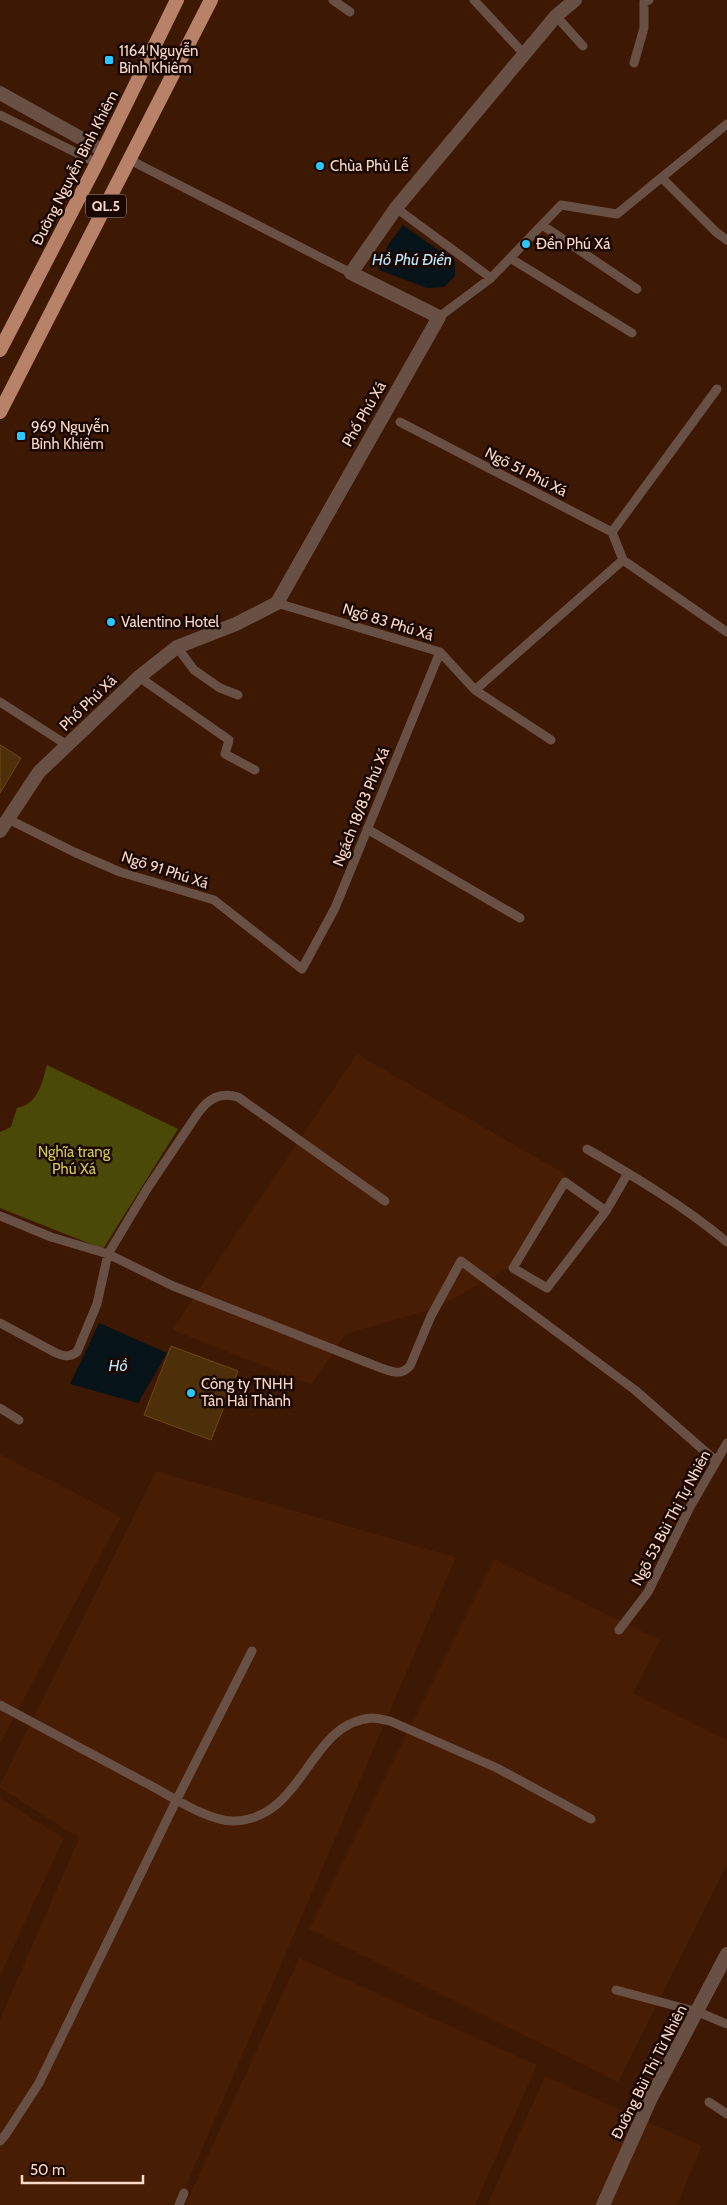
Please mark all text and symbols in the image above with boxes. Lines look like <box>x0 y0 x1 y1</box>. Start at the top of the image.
place label: 1164 Nguyễn Bỉnh Khiêm <box>119 42 199 77</box>
marker: 1164 Nguyễn Bỉnh Khiêm <box>103 54 115 66</box>
street label: Đường Nguyễn Bình Khiêm <box>28 88 122 248</box>
place label: Chùa Phủ Lễ <box>330 157 409 175</box>
marker: Chùa Phủ Lễ <box>314 160 326 172</box>
road number: QL.5 <box>86 195 126 218</box>
place label: Đền Phú Xá <box>536 235 611 253</box>
marker: Đền Phú Xá <box>520 238 532 250</box>
water label: Hồ Phú Điền <box>372 250 452 269</box>
street label: Phố Phú Xá <box>338 378 390 450</box>
place label: 969 Nguyễn Bỉnh Khiêm <box>31 418 109 453</box>
marker: 969 Nguyễn Bỉnh Khiêm <box>15 430 27 442</box>
street label: Ngõ 51 Phú Xá <box>482 444 571 501</box>
street label: Ngõ 83 Phú Xá <box>340 600 436 645</box>
place label: Valentino Hotel <box>121 613 220 631</box>
marker: Valentino Hotel <box>105 616 117 628</box>
street label: Phố Phú Xá <box>56 671 121 735</box>
street label: Ngách 18/83 Phú Xá <box>329 744 393 869</box>
street label: Ngõ 91 Phú Xá <box>119 848 211 893</box>
park label: Nghĩa trang Phú Xá <box>38 1143 111 1178</box>
water label: Hồ <box>108 1356 128 1375</box>
place label: Công ty TNHH Tân Hải Thành <box>201 1375 293 1410</box>
marker: Công ty TNHH Tân Hải Thành <box>185 1387 197 1399</box>
street label: Ngõ 53 Bùi Thị Tự Nhiên <box>628 1447 714 1589</box>
street label: Đường Bùi Thị Từ Nhiên <box>607 2002 691 2142</box>
scale bar <box>22 2152 144 2184</box>
text: 50 m <box>30 2161 65 2179</box>

